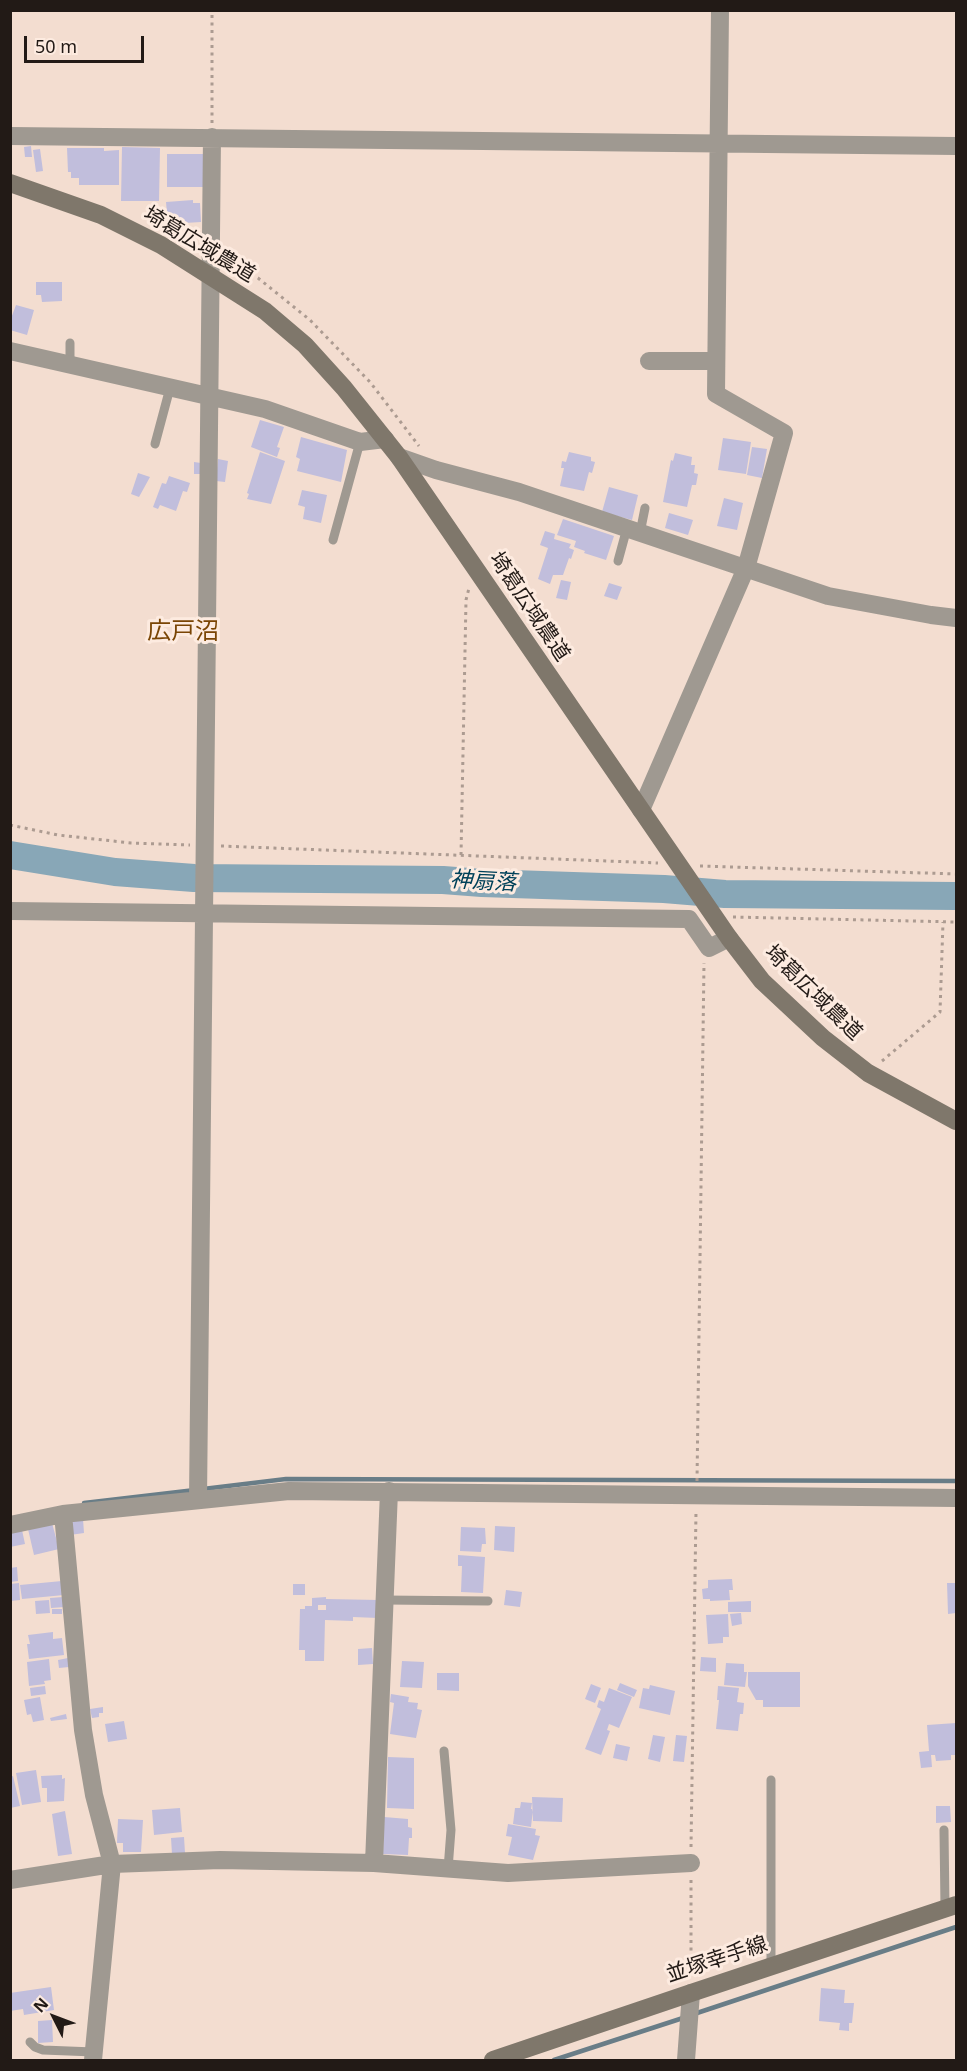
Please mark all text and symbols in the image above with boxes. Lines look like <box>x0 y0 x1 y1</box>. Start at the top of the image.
scale bar <box>27 24 147 62</box>
text: 50 m <box>35 34 77 58</box>
street label: 埼葛広域農道 <box>139 202 259 288</box>
street label: 埼葛広域農道 <box>483 548 575 666</box>
district label: 広戸沼 <box>147 618 219 646</box>
water label: 神扇落 <box>449 867 517 897</box>
street label: 埼葛広域農道 <box>759 940 867 1046</box>
street label: 並塚幸手線 <box>663 1932 771 1988</box>
north arrow <box>24 1987 84 2047</box>
text: N <box>28 1993 53 2017</box>

